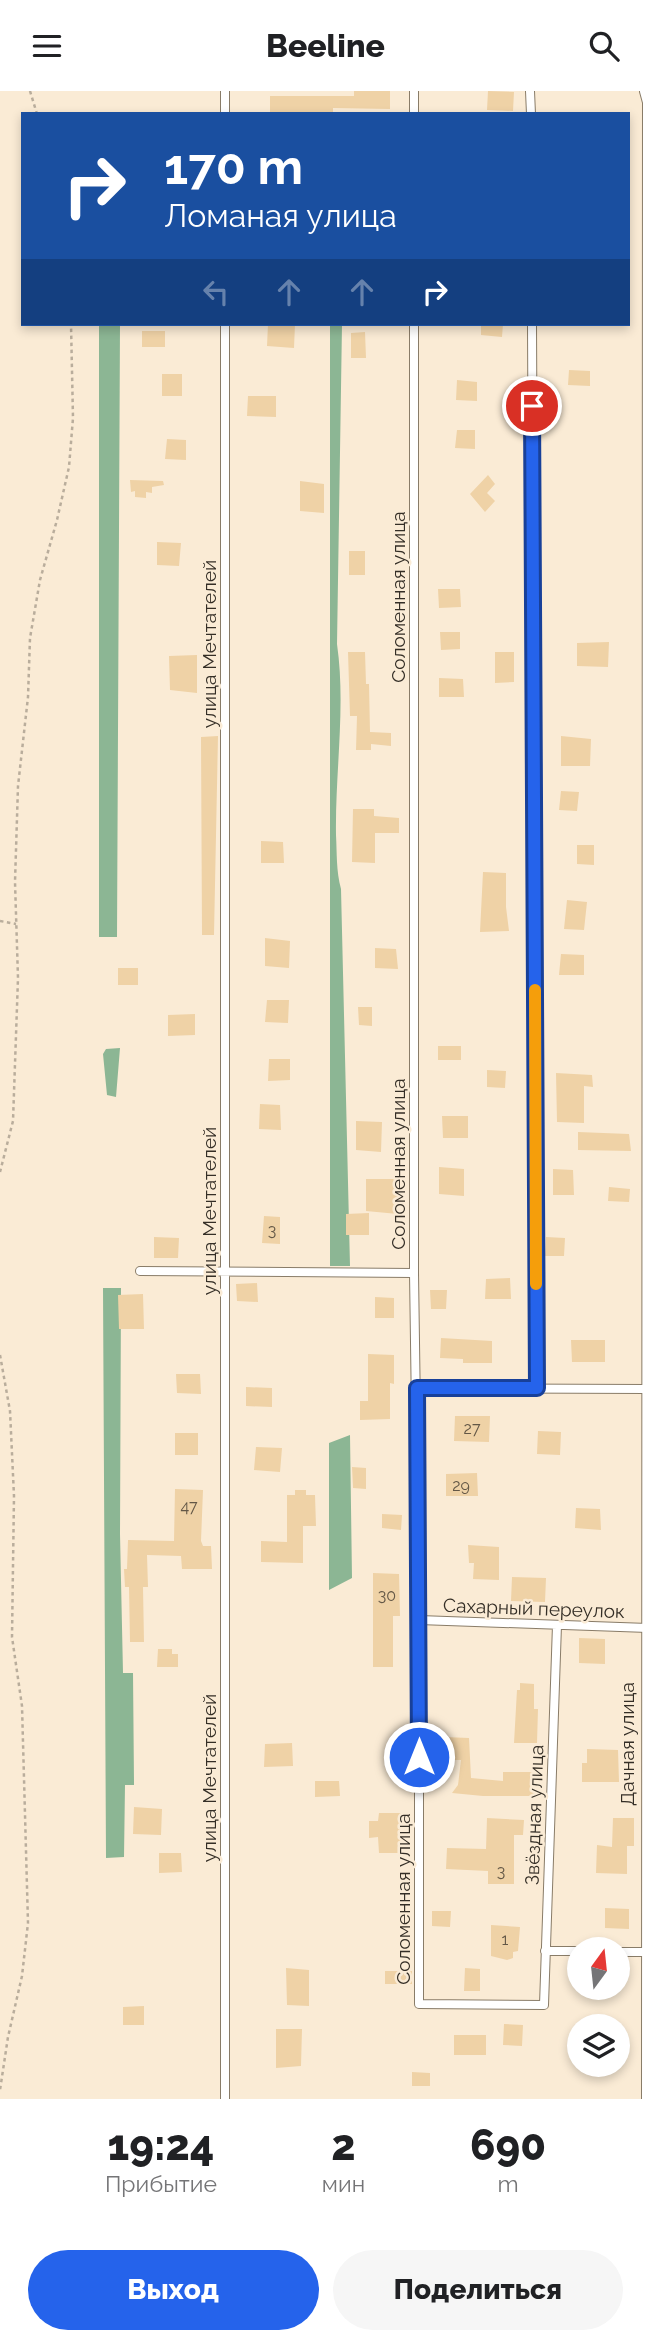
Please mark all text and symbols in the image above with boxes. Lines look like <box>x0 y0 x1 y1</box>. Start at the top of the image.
icon: menu <box>28 27 66 65</box>
text: Beeline <box>266 27 385 64</box>
icon: search <box>585 27 623 65</box>
text: 170 m <box>164 138 303 195</box>
icon: right <box>49 140 140 231</box>
text: Ломаная улица <box>164 197 397 234</box>
icon: left <box>197 273 235 311</box>
icon: ahead <box>270 273 308 311</box>
icon: ahead <box>343 273 381 311</box>
icon: right <box>416 273 454 311</box>
pin <box>502 376 562 436</box>
icon: arrive <box>513 387 551 425</box>
street label: Соломенная улица <box>387 511 409 683</box>
street label: улица Мечтателей <box>198 560 220 728</box>
street label: Соломенная улица <box>387 1078 409 1250</box>
street label: улица Мечтателей <box>198 1127 220 1295</box>
house number: 3 <box>268 1221 276 1240</box>
house number: 27 <box>464 1419 481 1438</box>
house number: 29 <box>452 1476 470 1495</box>
house number: 47 <box>180 1497 198 1516</box>
house number: 30 <box>378 1586 396 1605</box>
street label: Сахарный переулок <box>443 1594 625 1622</box>
street label: Дачная улица <box>616 1682 638 1806</box>
street label: улица Мечтателей <box>198 1694 220 1862</box>
position arrow <box>382 1720 456 1794</box>
street label: Звёздная улица <box>521 1744 547 1886</box>
street label: Соломенная улица <box>392 1813 414 1985</box>
house number: 3 <box>497 1862 505 1881</box>
house number: 1 <box>502 1930 509 1949</box>
north arrow <box>567 1937 630 2000</box>
map controls <box>567 1937 630 2077</box>
button: layers <box>567 2014 630 2077</box>
text: 19:24 <box>108 2121 214 2170</box>
text: 2 <box>331 2121 356 2170</box>
text: 690 <box>470 2121 546 2170</box>
text: Прибытие <box>105 2170 217 2197</box>
text: мин <box>322 2170 365 2197</box>
text: m <box>497 2170 519 2197</box>
button: Выход <box>28 2250 319 2330</box>
button: Поделиться <box>333 2250 623 2330</box>

